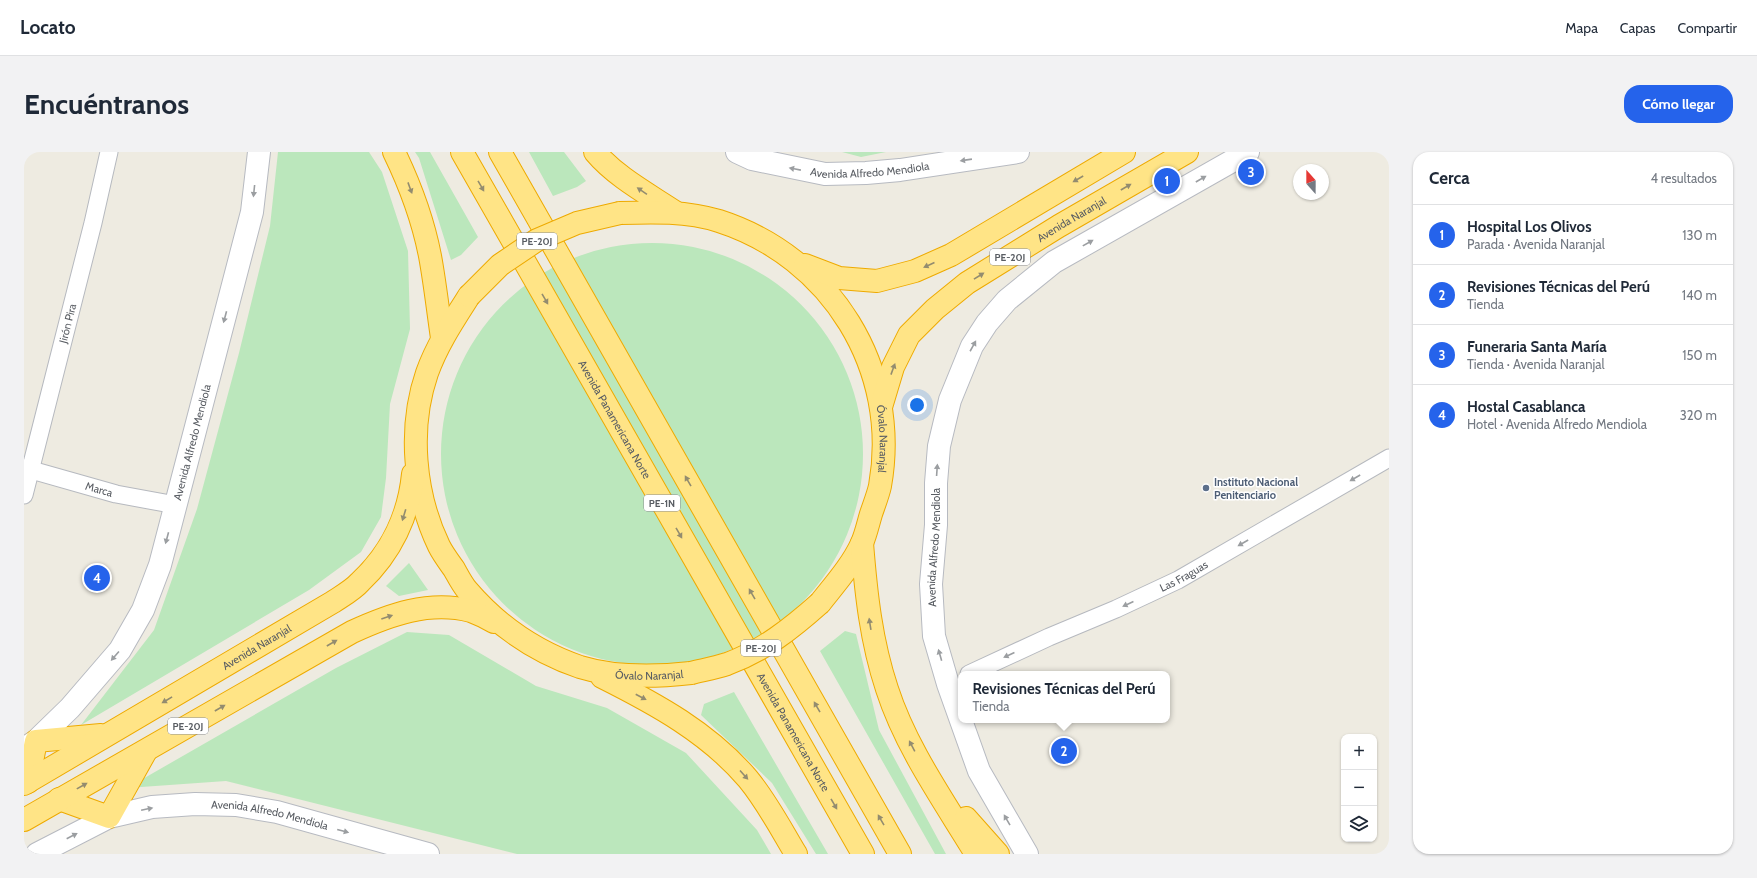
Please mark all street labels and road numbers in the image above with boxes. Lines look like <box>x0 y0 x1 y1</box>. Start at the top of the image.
street label: Avenida Alfredo Mendiola <box>809 159 931 181</box>
street label: Avenida Naranjal <box>1034 193 1109 245</box>
road number: PE-20J <box>517 233 557 249</box>
road number: PE-20J <box>990 249 1030 265</box>
street label: Jirón Pira <box>56 301 79 346</box>
street label: Avenida Panamericana Norte <box>575 358 654 482</box>
street label: Avenida Alfredo Mendiola <box>170 382 214 502</box>
street label: Óvalo Naranjal <box>873 404 891 474</box>
street label: Marca <box>84 479 115 500</box>
street label: Avenida Alfredo Mendiola <box>924 487 943 607</box>
road number: PE-1N <box>644 495 680 511</box>
street label: Las Fraguas <box>1157 557 1211 595</box>
street label: Avenida Naranjal <box>220 621 294 673</box>
road number: PE-20J <box>741 640 781 656</box>
street label: Óvalo Naranjal <box>614 667 684 683</box>
street label: Avenida Panamericana Norte <box>754 670 833 794</box>
road number: PE-20J <box>168 718 208 734</box>
street label: Avenida Alfredo Mendiola <box>211 797 331 833</box>

